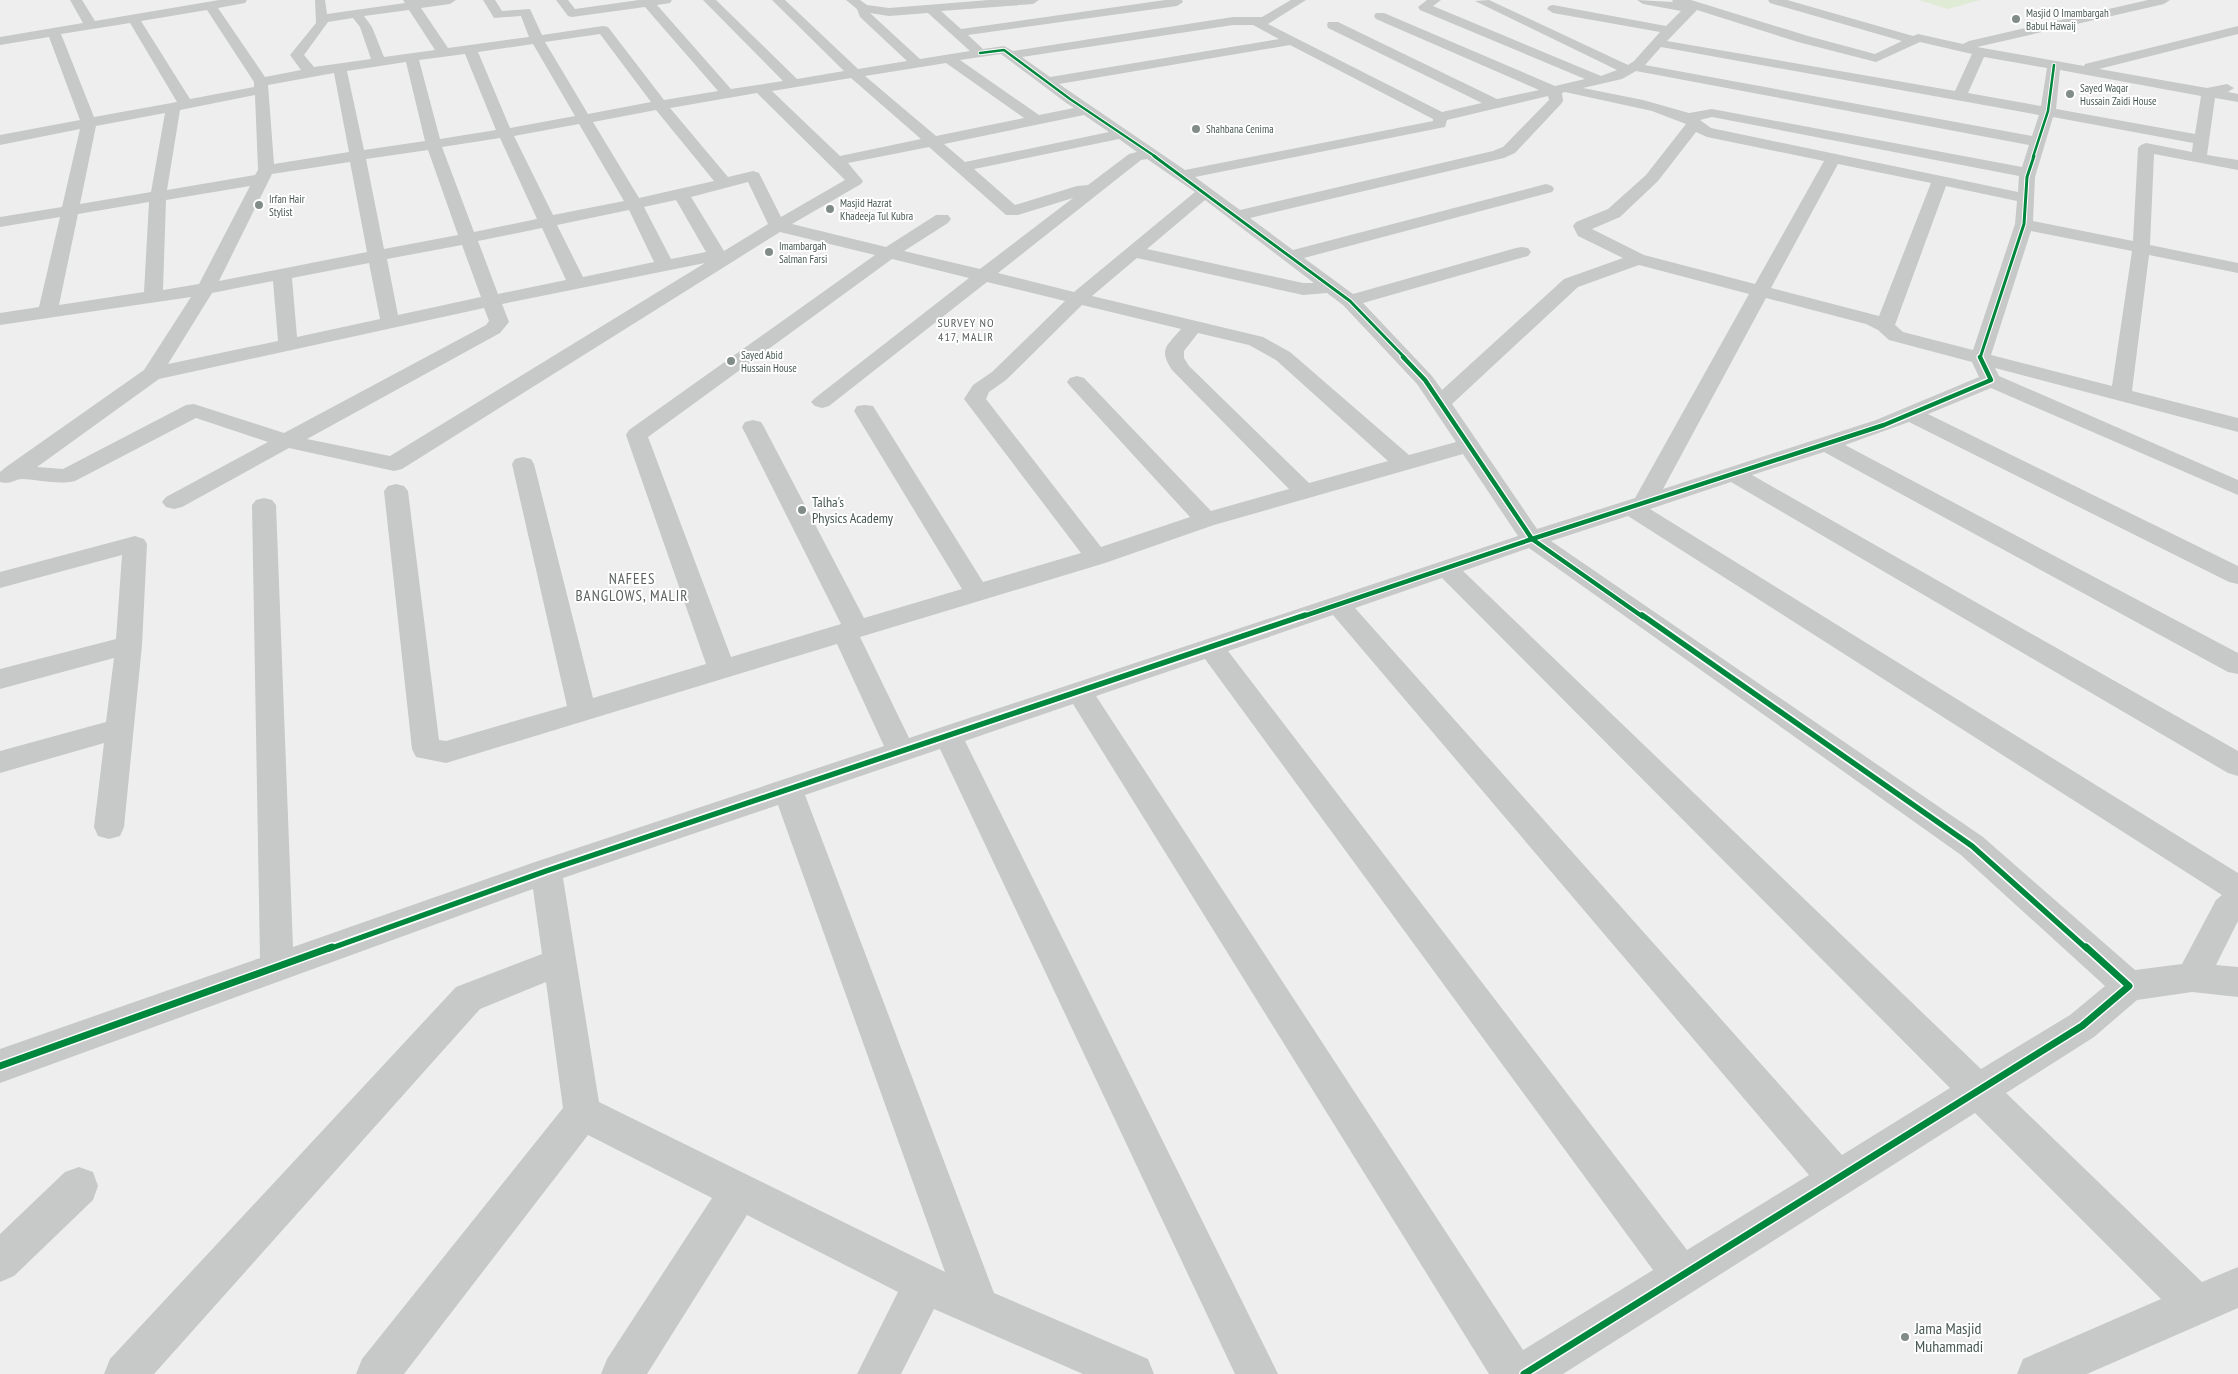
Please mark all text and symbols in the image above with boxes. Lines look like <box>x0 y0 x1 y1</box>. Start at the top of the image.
place label: Masjid O Imambargah Babul Hawaij <box>2026 6 2109 33</box>
marker: Masjid O Imambargah Babul Hawaij <box>2010 13 2022 25</box>
place label: Sayed Waqar Hussain Zaidi House <box>2080 81 2157 108</box>
marker: Sayed Waqar Hussain Zaidi House <box>2064 88 2076 100</box>
place label: Shahbana Cenima <box>1206 122 1274 136</box>
marker: Shahbana Cenima <box>1190 123 1202 135</box>
place label: Irfan Hair Stylist <box>269 192 305 219</box>
place label: Masjid Hazrat Khadeeja Tul Kubra <box>840 196 913 223</box>
marker: Irfan Hair Stylist <box>253 199 265 211</box>
marker: Masjid Hazrat Khadeeja Tul Kubra <box>824 203 836 215</box>
place label: Imambargah Salman Farsi <box>779 239 827 266</box>
marker: Imambargah Salman Farsi <box>763 246 775 258</box>
district label: SURVEY NO 417, MALIR <box>937 315 995 344</box>
place label: Sayed Abid Hussain House <box>741 348 797 375</box>
marker: Sayed Abid Hussain House <box>725 355 737 367</box>
place label: Talha's Physics Academy <box>812 493 894 527</box>
marker: Talha's Physics Academy <box>796 504 808 516</box>
district label: NAFEES BANGLOWS, MALIR <box>575 569 689 605</box>
place label: Jama Masjid Muhammadi <box>1914 1318 1983 1356</box>
marker: Jama Masjid Muhammadi <box>1899 1331 1911 1343</box>

